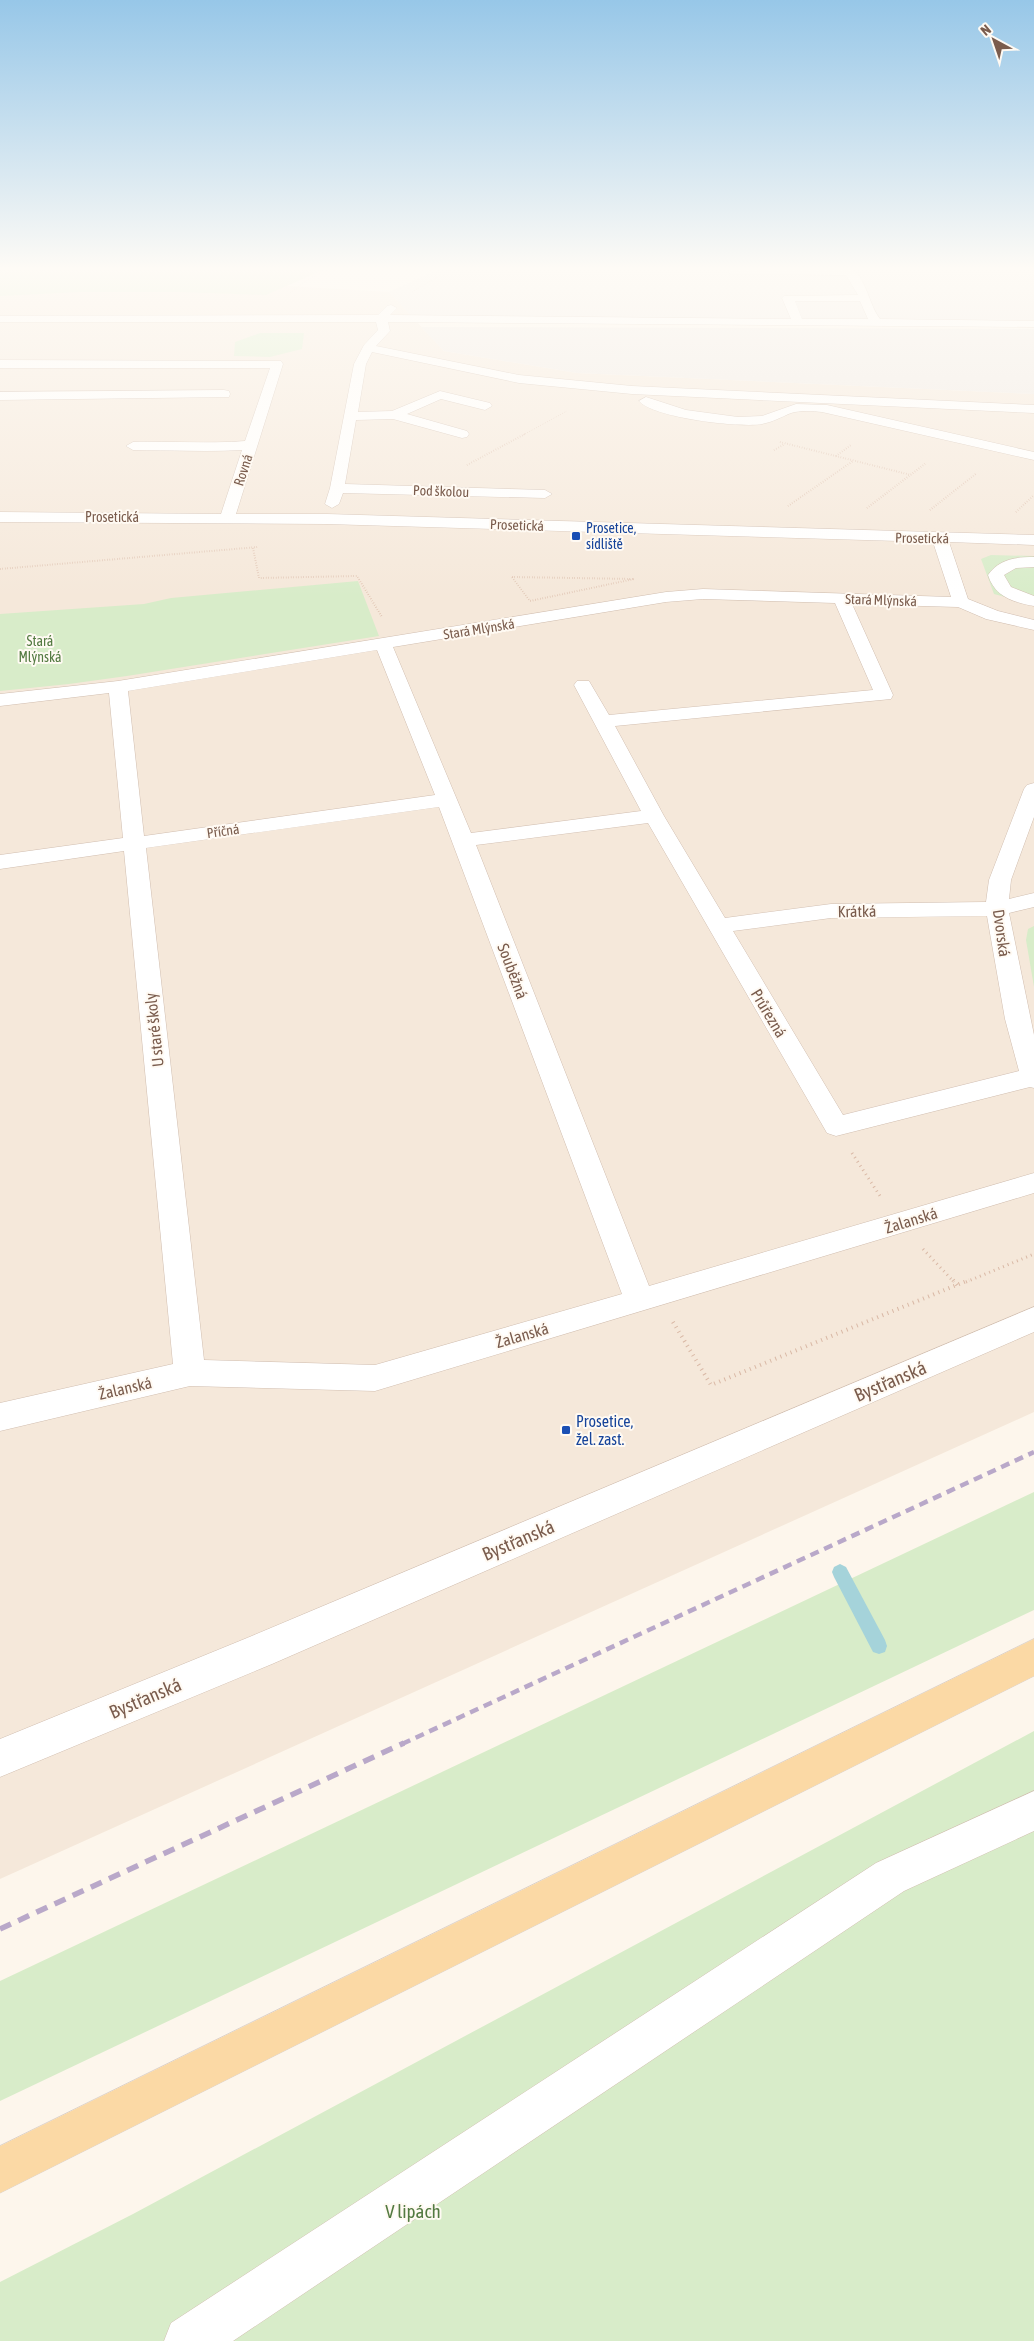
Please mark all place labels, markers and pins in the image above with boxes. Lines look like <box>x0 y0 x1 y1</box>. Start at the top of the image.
place label: Prosetice, sídliště <box>586 520 636 552</box>
marker: Prosetice, sídliště <box>570 530 582 542</box>
place label: Prosetice, žel. zast. <box>576 1412 633 1448</box>
marker: Prosetice, žel. zast. <box>560 1424 572 1436</box>

